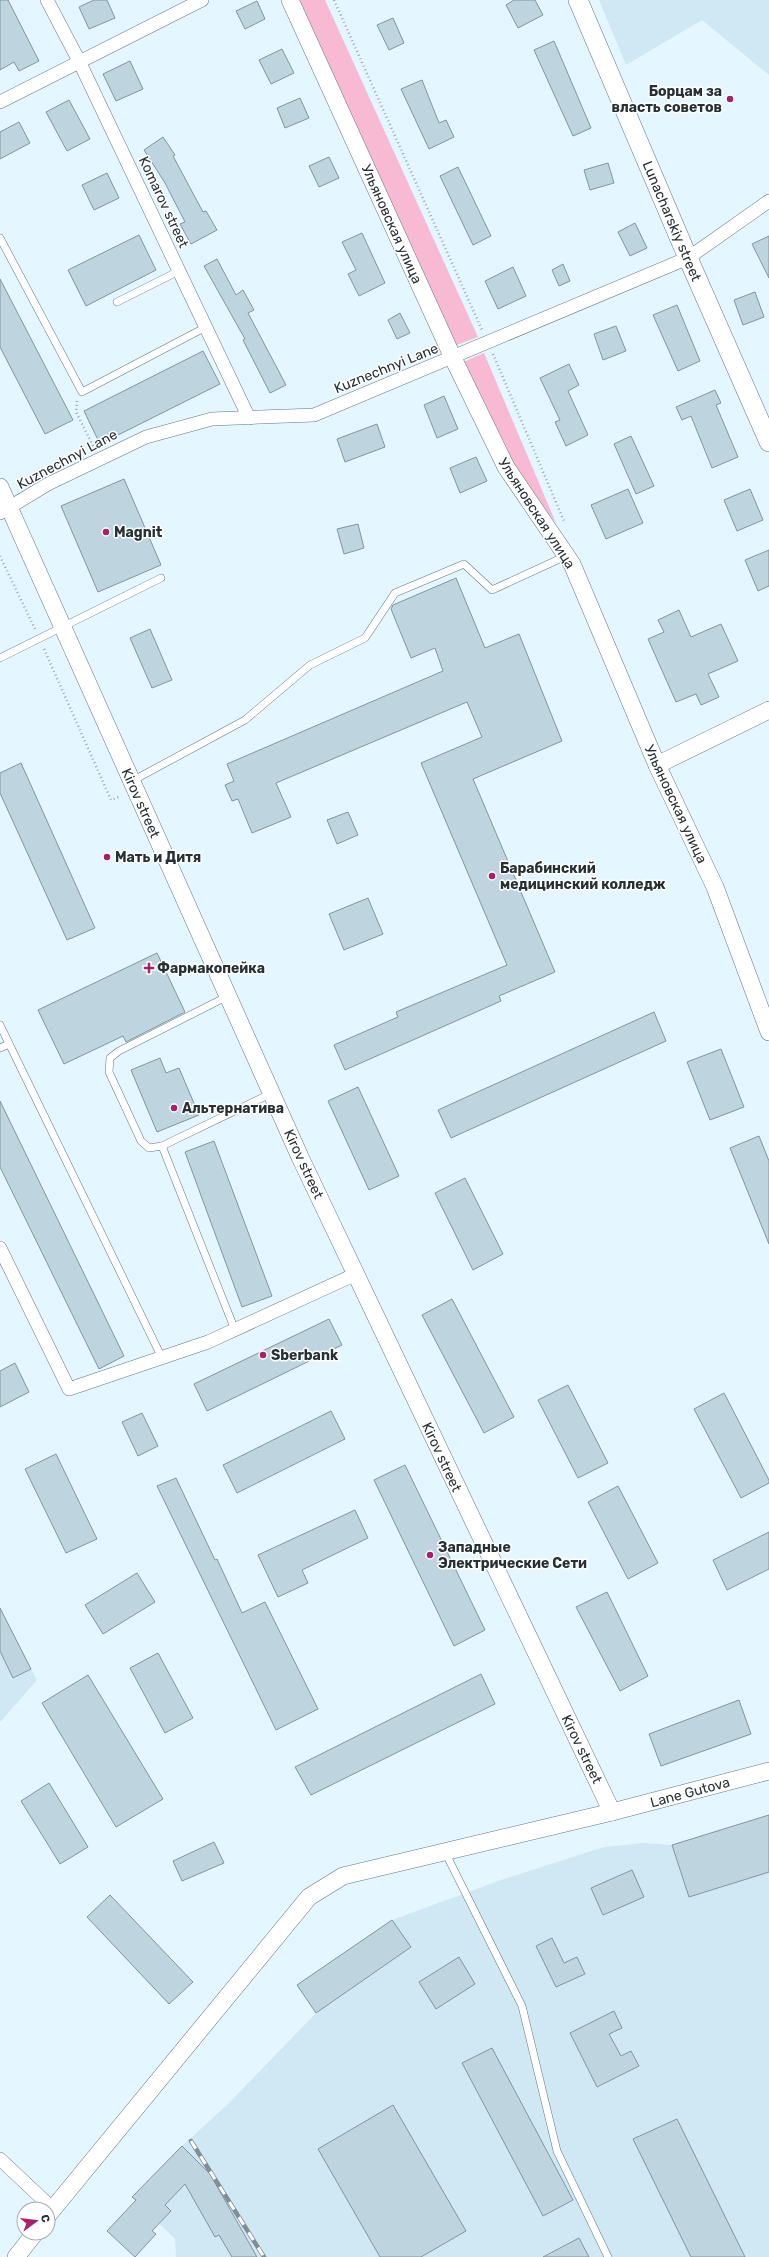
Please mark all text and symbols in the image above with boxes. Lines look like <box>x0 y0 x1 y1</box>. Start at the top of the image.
place label: Борцам за власть советов <box>611 83 722 116</box>
marker: Борцам за власть советов <box>725 94 735 104</box>
street label: Komarov street <box>135 154 192 251</box>
street label: Lunacharskiy street <box>639 158 705 284</box>
street label: Ульяновская улица <box>358 162 425 286</box>
street label: Kuznechnyi Lane <box>332 340 441 397</box>
street label: Kuznechnyi Lane <box>14 426 120 493</box>
street label: Ульяновская улица <box>494 455 579 572</box>
place label: Magnit <box>114 524 163 541</box>
marker: Magnit <box>101 527 111 537</box>
street label: Ульяновская улица <box>641 742 710 866</box>
street label: Kirov street <box>118 766 164 841</box>
place label: Мать и Дитя <box>115 849 201 866</box>
marker: Мать и Дитя <box>102 852 112 862</box>
place label: Барабинский медицинский колледж <box>500 860 666 893</box>
marker: Барабинский медицинский колледж <box>487 871 497 881</box>
place label: Фармакопейка <box>157 960 265 977</box>
marker: Фармакопейка <box>144 963 154 973</box>
place label: Альтернатива <box>182 1100 284 1117</box>
marker: Альтернатива <box>169 1103 179 1113</box>
street label: Kirov street <box>280 1127 327 1202</box>
place label: Sberbank <box>271 1347 339 1364</box>
marker: Sberbank <box>258 1350 268 1360</box>
street label: Kirov street <box>418 1420 465 1495</box>
place label: Западные Электрические Сети <box>438 1539 587 1572</box>
marker: Западные Электрические Сети <box>425 1550 435 1560</box>
street label: Kirov street <box>558 1712 606 1787</box>
street label: Lane Gutova <box>648 1774 732 1811</box>
north arrow <box>16 2201 56 2241</box>
text: С <box>38 2213 53 2224</box>

